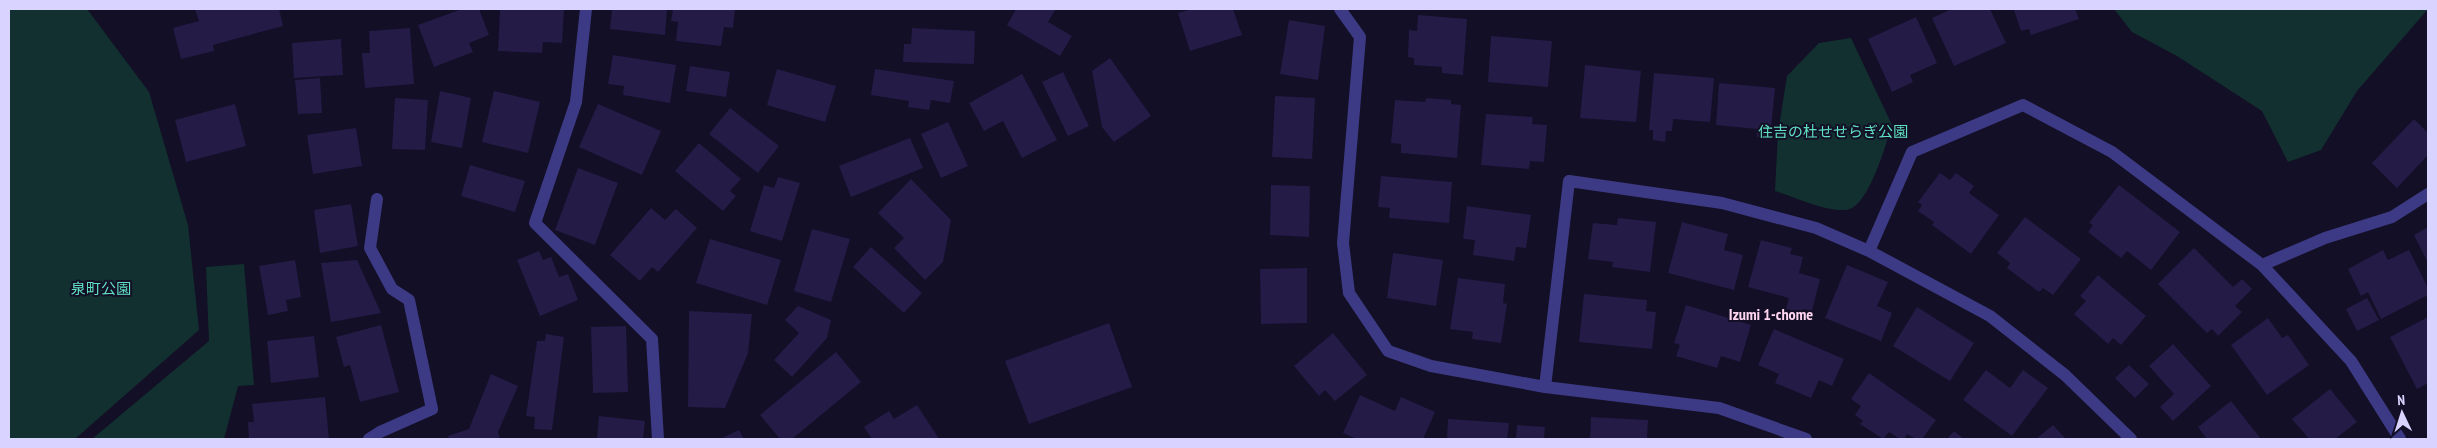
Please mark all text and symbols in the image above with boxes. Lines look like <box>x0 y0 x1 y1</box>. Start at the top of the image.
park label: 住吉の杜せせらぎ公園 <box>1758 122 1908 141</box>
park label: 泉町公園 <box>71 279 131 298</box>
district label: Izumi 1-chome <box>1729 304 1813 324</box>
north arrow <box>2377 388 2427 438</box>
text: N <box>2397 391 2405 409</box>

